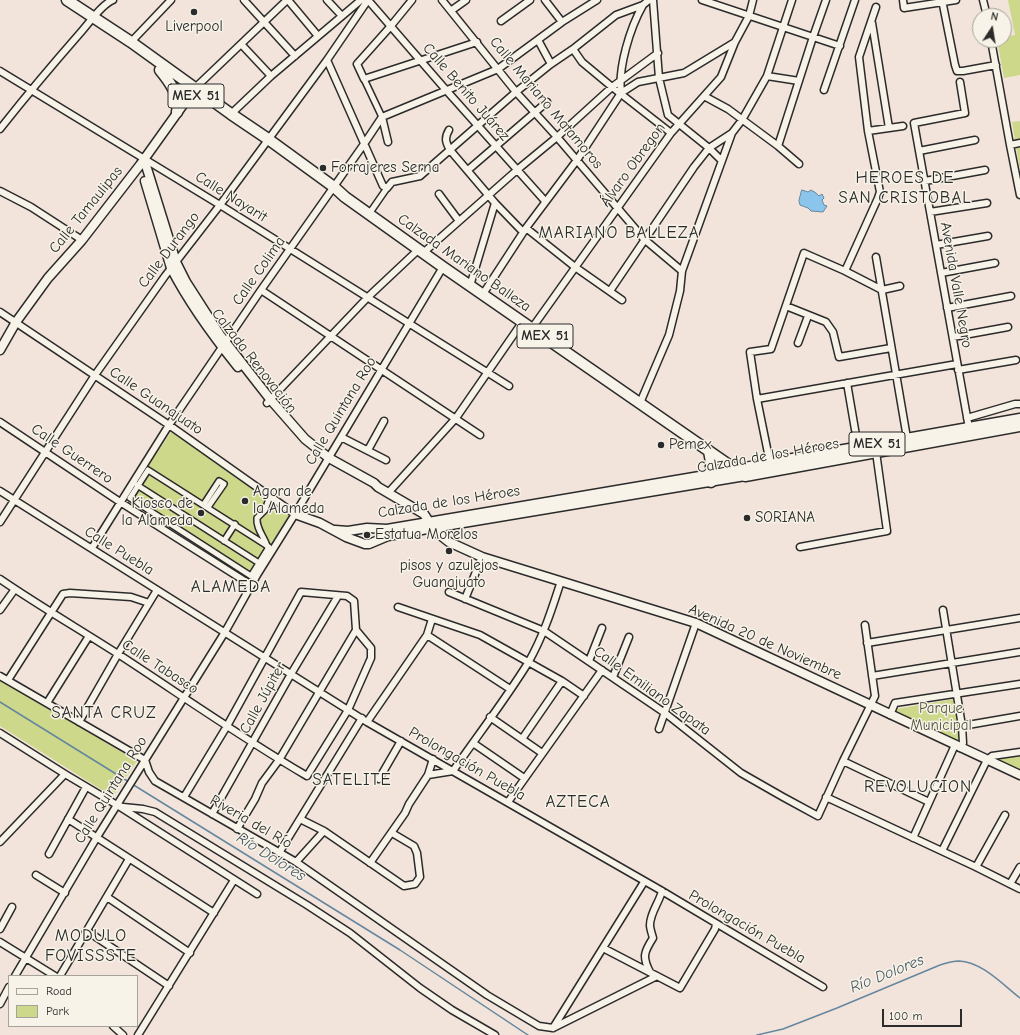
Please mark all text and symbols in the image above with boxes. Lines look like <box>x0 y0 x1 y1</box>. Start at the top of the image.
marker: Liverpool <box>189 7 199 17</box>
north arrow <box>972 8 1012 48</box>
text: N <box>990 10 999 24</box>
place label: Liverpool <box>165 18 223 36</box>
street label: Calle Mariano Matamoros <box>486 33 606 173</box>
street label: Calle Benito Juárez <box>419 40 513 144</box>
road number: MEX 51 <box>168 84 224 108</box>
street label: Álvaro Obregon <box>597 120 669 210</box>
place label: Forrajeres Serna <box>331 159 439 177</box>
street label: Calle Tamaulipas <box>45 163 127 257</box>
marker: Forrajeres Serna <box>318 163 328 173</box>
street label: Calle Nayarit <box>192 168 270 226</box>
district label: HEROES DE SAN CRISTOBAL <box>838 168 972 208</box>
street label: Calle Durango <box>135 208 203 292</box>
street label: Calzada Mariano Balleza <box>394 210 534 316</box>
street label: Avenida Valle Negro <box>936 221 976 349</box>
district label: MARIANO BALLEZA <box>538 223 700 243</box>
street label: Calle Colima <box>229 233 289 309</box>
street label: Calzada Renovación <box>208 305 300 417</box>
road number: MEX 51 <box>517 324 573 348</box>
street label: Calle Quintana Roo <box>302 354 380 468</box>
street label: Calle Guanajuato <box>106 363 206 439</box>
street label: Calle Guerrero <box>28 420 116 488</box>
road number: MEX 51 <box>849 432 905 456</box>
street label: Calzada de los Héroes <box>696 435 840 477</box>
place label: Pemex <box>669 436 711 454</box>
marker: Pemex <box>656 440 666 450</box>
street label: Calzada de los Héroes <box>377 482 521 522</box>
place label: Agora de la Alameda <box>253 483 324 518</box>
place label: Kiosco de la Alameda <box>122 495 193 530</box>
marker: Agora de la Alameda <box>240 496 250 506</box>
marker: Kiosco de la Alameda <box>196 508 206 518</box>
place label: SORIANA <box>755 509 815 527</box>
marker: SORIANA <box>742 513 752 523</box>
street label: Calle Puebla <box>81 523 157 579</box>
place label: Estatua Morelos <box>375 526 478 544</box>
marker: Estatua Morelos <box>362 530 372 540</box>
marker: pisos y azulejos Guanajuato <box>444 546 454 556</box>
place label: pisos y azulejos Guanajuato <box>400 557 498 592</box>
district label: ALAMEDA <box>191 577 271 597</box>
street label: Avenida 20 de Noviembre <box>686 600 844 684</box>
street label: Calle Tabasco <box>118 636 202 698</box>
street label: Calle Emiliano Zapata <box>590 642 714 740</box>
street label: Calle Júpiter <box>236 659 290 737</box>
park label: Parque Municipal <box>910 700 972 735</box>
district label: SANTA CRUZ <box>51 703 157 723</box>
street label: Prolongación Puebla <box>405 723 529 805</box>
street label: Calle Quintana Roo <box>71 733 151 847</box>
district label: SATELITE <box>312 770 392 790</box>
district label: REVOLUCION <box>864 777 972 797</box>
street label: Riveria del Río <box>207 791 295 853</box>
district label: AZTECA <box>545 792 611 812</box>
water label: Río Dolores <box>233 828 309 886</box>
street label: Prolongación Puebla <box>685 886 809 968</box>
district label: MODULO FOVISSSTE <box>45 926 137 966</box>
water label: Río Dolores <box>847 950 927 998</box>
legend <box>8 975 138 1027</box>
text: Road <box>46 984 72 998</box>
scale bar <box>884 1001 964 1027</box>
text: Park <box>46 1004 69 1018</box>
text: 100 m <box>889 1009 922 1023</box>

